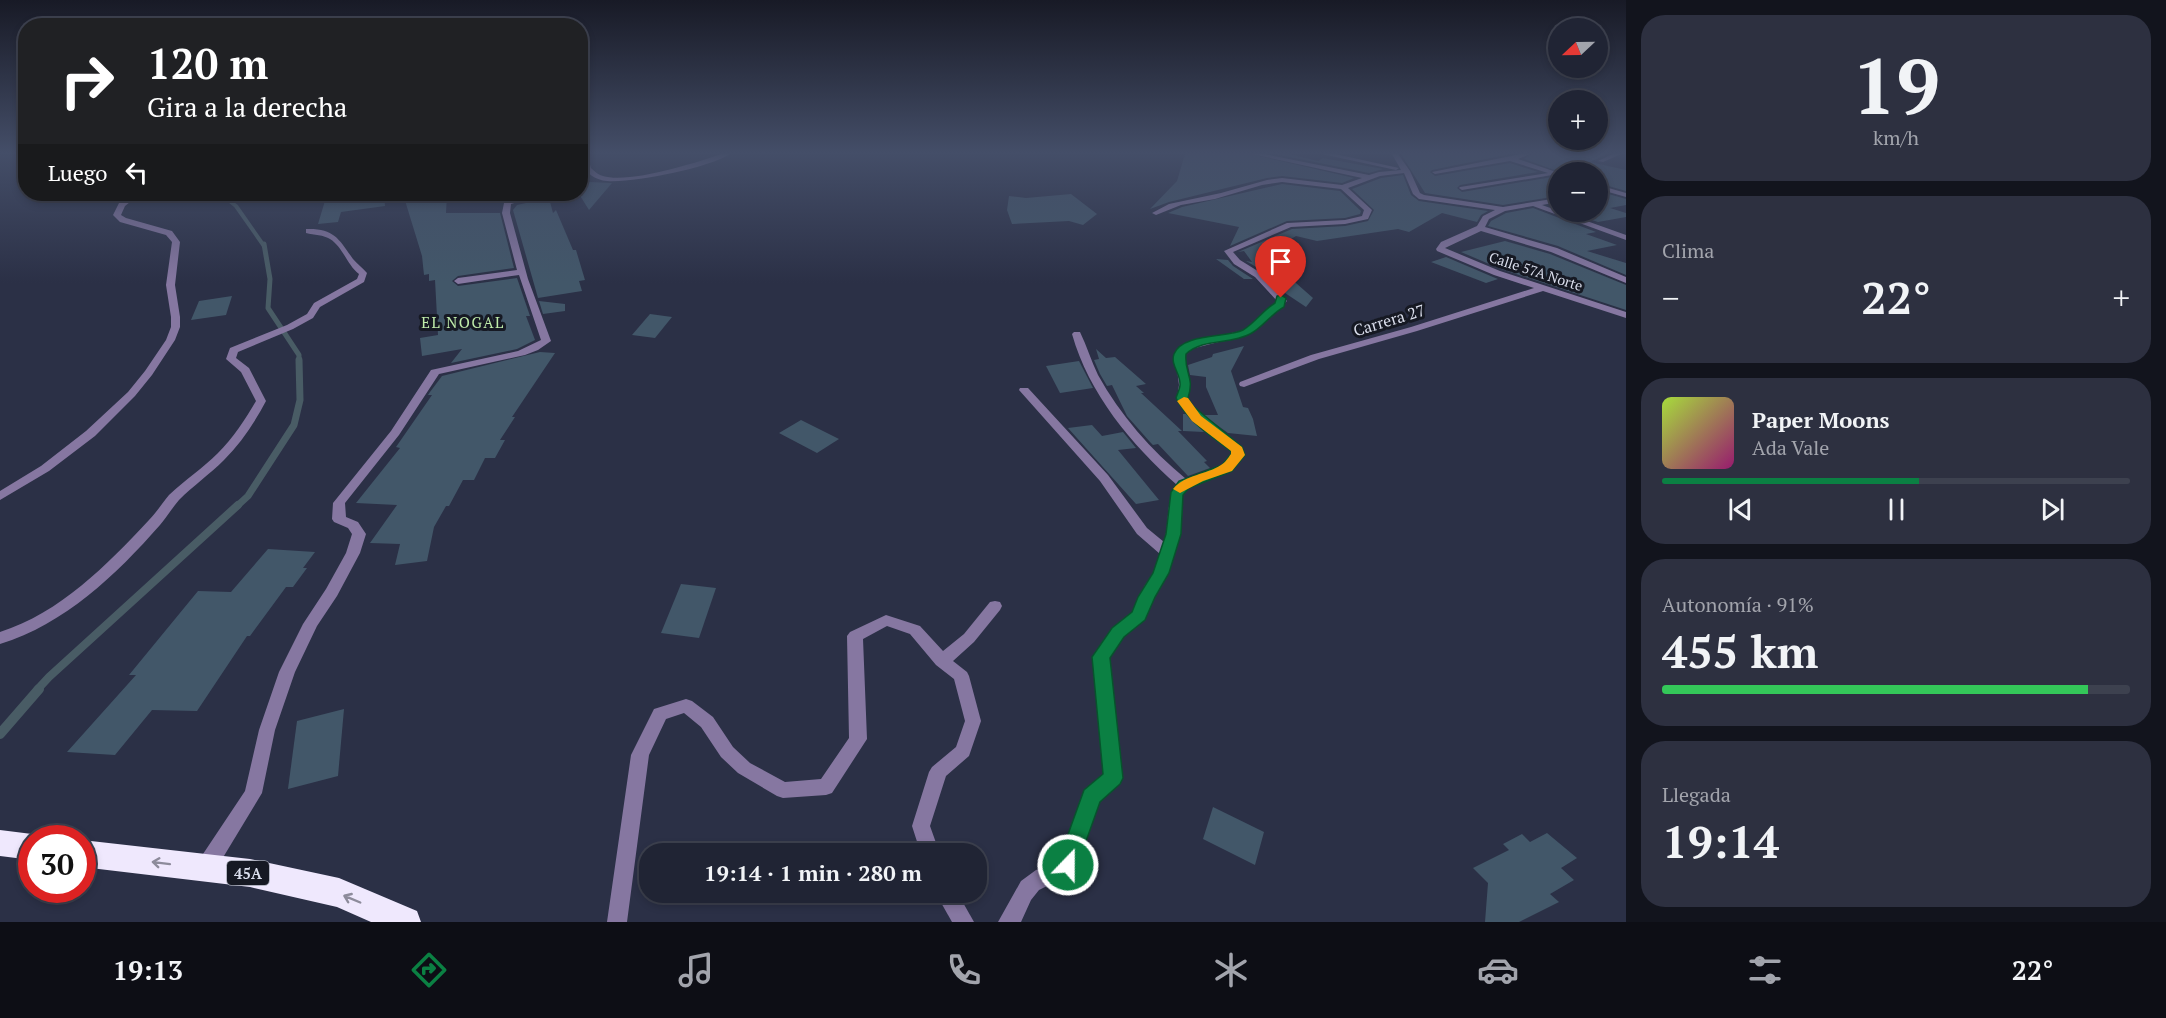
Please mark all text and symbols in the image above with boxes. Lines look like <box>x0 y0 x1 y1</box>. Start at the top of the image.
north arrow <box>1548 18 1608 78</box>
map controls <box>1548 18 1608 222</box>
text: 19 <box>1852 33 1940 136</box>
text: 120 m <box>147 35 268 91</box>
icon: right <box>48 42 126 120</box>
text: Gira a la derecha <box>147 89 347 125</box>
button: + <box>1548 90 1608 150</box>
text: km/h <box>1873 124 1919 151</box>
icon: left <box>120 156 153 189</box>
text: Luego <box>48 158 108 187</box>
button: − <box>1548 162 1608 222</box>
pin <box>1255 236 1306 298</box>
text: Clima <box>1662 237 1714 264</box>
icon: arrive <box>1264 245 1297 278</box>
street label: Calle 57A Norte <box>1487 247 1585 295</box>
text: 22° <box>1861 267 1931 327</box>
text: − <box>1662 276 1680 319</box>
text: + <box>2112 276 2130 319</box>
street label: Carrera 27 <box>1350 299 1428 341</box>
district label: EL NOGAL <box>421 312 505 332</box>
text: Paper Moons <box>1752 405 1890 434</box>
text: Ada Vale <box>1752 434 1829 461</box>
icon: previous <box>1724 493 1757 526</box>
icon: pause <box>1880 493 1913 526</box>
icon: next <box>2036 493 2069 526</box>
text: Autonomía · 91% <box>1662 591 1814 618</box>
text: 455 km <box>1662 621 1818 681</box>
text: Llegada <box>1662 781 1731 808</box>
text: 19:14 <box>1662 811 1779 871</box>
speed limit sign: 30 <box>18 825 96 903</box>
position arrow <box>1036 833 1100 897</box>
one-way arrow <box>152 857 171 868</box>
text: 19:14 · 1 min · 280 m <box>704 858 922 887</box>
road number: 45A <box>227 861 269 885</box>
one-way arrow <box>343 893 362 904</box>
icon: directions <box>408 949 450 991</box>
icon: music <box>675 949 717 991</box>
icon: phone <box>943 949 985 991</box>
icon: climate <box>1210 949 1252 991</box>
icon: car <box>1477 949 1519 991</box>
icon: filters <box>1744 949 1786 991</box>
text: 19:13 <box>113 952 183 988</box>
text: 22° <box>2012 952 2053 988</box>

